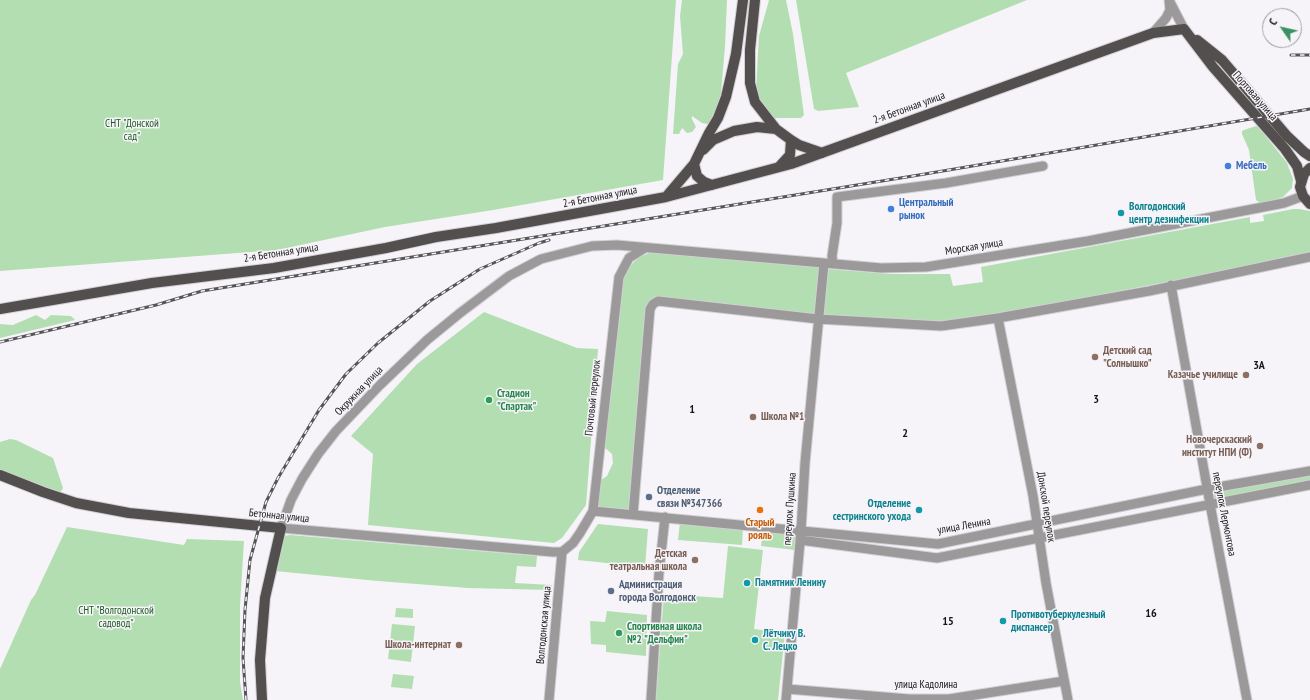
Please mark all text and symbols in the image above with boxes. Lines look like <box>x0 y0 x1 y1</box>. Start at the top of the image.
north arrow <box>1262 8 1302 48</box>
text: С <box>1266 16 1280 28</box>
street label: Портовая улица <box>1230 69 1280 123</box>
street label: 2-я Бетонная улица <box>871 89 947 127</box>
park label: СНТ "Донской сад" <box>105 117 159 143</box>
place label: Мебель <box>1236 159 1267 173</box>
marker: Мебель <box>1223 161 1233 171</box>
street label: 2-я Бетонная улица <box>562 183 638 211</box>
place label: Центральный рынок <box>899 196 954 222</box>
place label: Волгодонский центр дезинфекции <box>1129 200 1209 226</box>
marker: Центральный рынок <box>886 204 896 214</box>
marker: Волгодонский центр дезинфекции <box>1116 208 1126 218</box>
street label: Морская улица <box>944 236 1004 258</box>
street label: 2-я Бетонная улица <box>243 241 319 265</box>
place label: Детский сад "Солнышко" <box>1103 344 1152 370</box>
marker: Детский сад "Солнышко" <box>1090 352 1100 362</box>
street label: Почтовый переулок <box>582 359 604 437</box>
district label: 3А <box>1253 359 1265 373</box>
street label: Окружная улица <box>332 364 386 418</box>
place label: Казачье училище <box>1168 368 1238 382</box>
marker: Казачье училище <box>1241 370 1251 380</box>
place label: Стадион "Спартак" <box>497 387 536 413</box>
district label: 3 <box>1093 393 1099 407</box>
marker: Стадион "Спартак" <box>484 395 494 405</box>
district label: 1 <box>689 403 695 417</box>
place label: Школа №1 <box>761 410 804 424</box>
marker: Школа №1 <box>748 412 758 422</box>
district label: 2 <box>902 427 908 441</box>
place label: Новочерскаский институт НПИ (Ф) <box>1182 433 1252 459</box>
marker: Новочерскаский институт НПИ (Ф) <box>1255 441 1265 451</box>
street label: Донской переулок <box>1034 471 1058 543</box>
street label: переулок Лермонтова <box>1209 471 1239 557</box>
street label: переулок Пушкина <box>781 472 799 546</box>
place label: Отделение связи №347366 <box>657 484 722 510</box>
marker: Отделение связи №347366 <box>644 492 654 502</box>
place label: Отделение сестринского ухода <box>833 497 911 523</box>
marker: Старый рояль <box>755 505 765 515</box>
marker: Отделение сестринского ухода <box>914 505 924 515</box>
street label: Бетонная улица <box>248 506 310 526</box>
street label: улица Ленина <box>936 515 992 537</box>
place label: Старый рояль <box>745 516 775 542</box>
place label: Детская театральная школа <box>610 547 687 573</box>
marker: Детская театральная школа <box>690 555 700 565</box>
place label: Памятник Ленину <box>755 576 826 590</box>
place label: Администрация города Волгодонск <box>619 578 696 604</box>
marker: Памятник Ленину <box>742 578 752 588</box>
street label: Волгодонская улица <box>534 585 554 665</box>
marker: Администрация города Волгодонск <box>606 586 616 596</box>
park label: СНТ "Волгодонской садовод" <box>78 604 154 630</box>
district label: 16 <box>1145 607 1157 621</box>
place label: Противотуберкулезный диспансер <box>1011 608 1105 634</box>
district label: 15 <box>942 615 954 629</box>
marker: Противотуберкулезный диспансер <box>998 616 1008 626</box>
place label: Спортивная школа №2 "Дельфин" <box>627 620 702 646</box>
place label: Лётчику В. С. Лецко <box>763 627 805 653</box>
marker: Спортивная школа №2 "Дельфин" <box>614 628 624 638</box>
marker: Лётчику В. С. Лецко <box>750 635 760 645</box>
place label: Школа-интернат <box>385 638 451 652</box>
marker: Школа-интернат <box>454 640 464 650</box>
street label: улица Кадолина <box>895 678 957 692</box>

